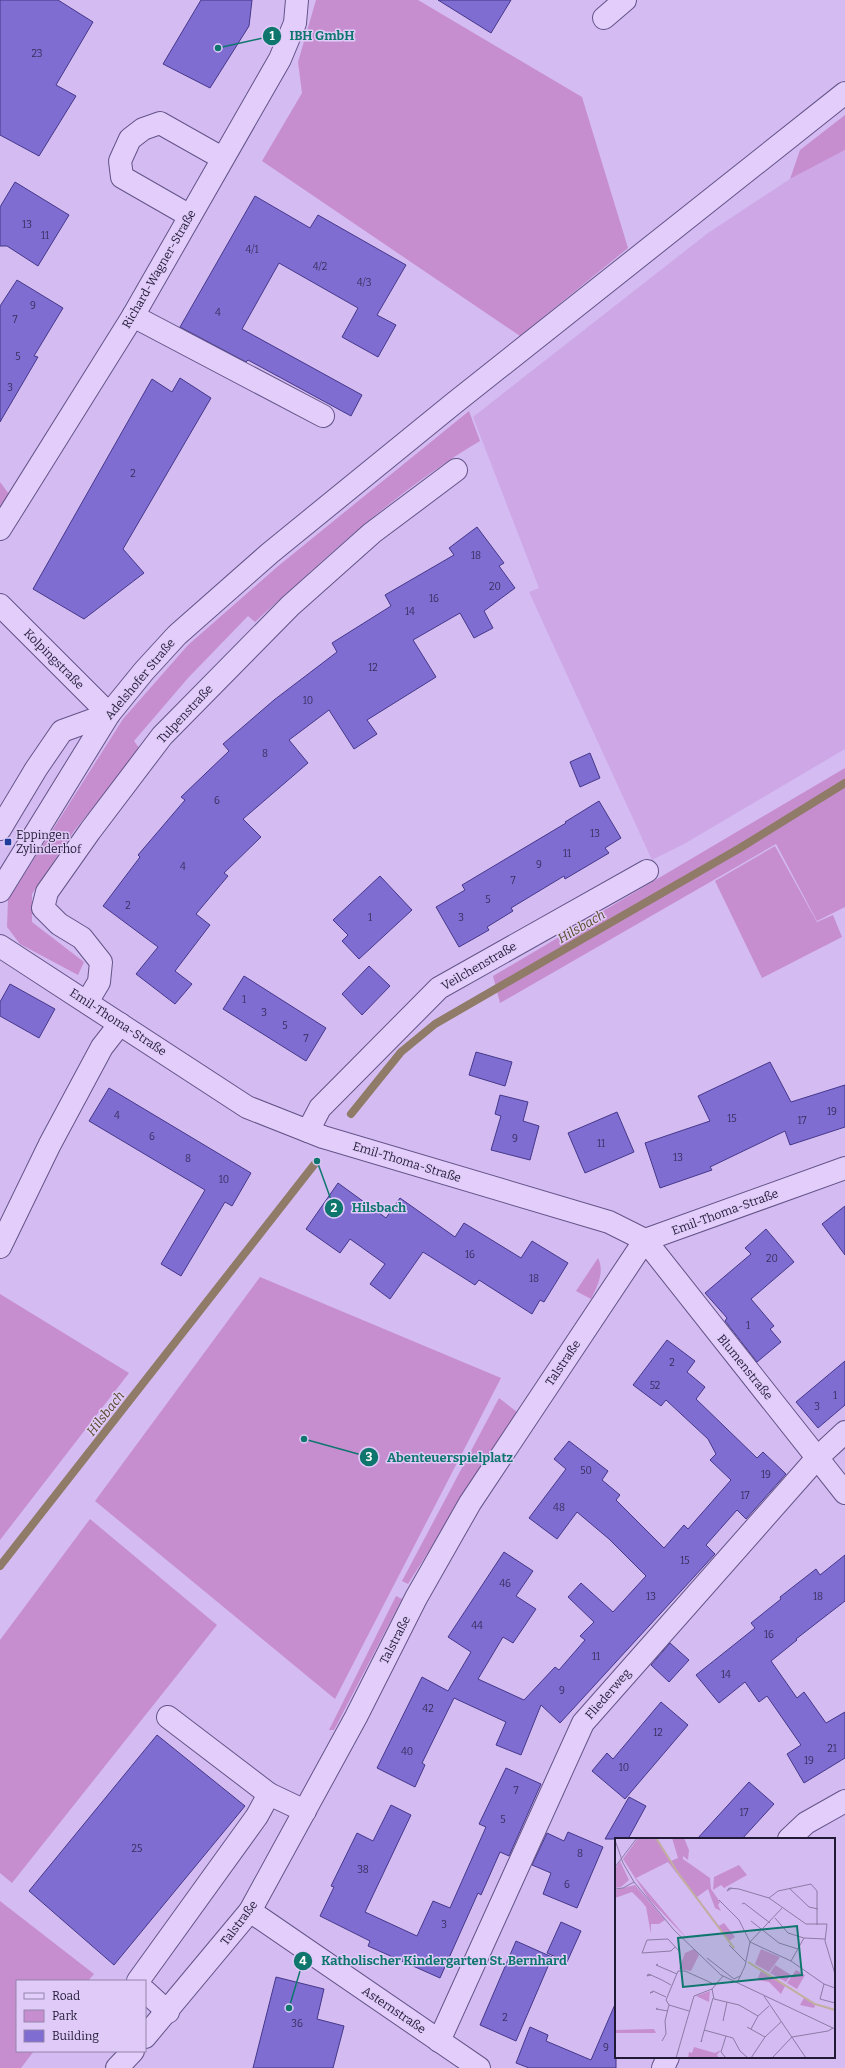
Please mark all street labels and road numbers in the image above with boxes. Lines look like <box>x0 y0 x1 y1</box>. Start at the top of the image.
street label: Richard-Wagner-Straße <box>119 207 199 331</box>
street label: Kolpingstraße <box>21 626 87 692</box>
street label: Adelshofer Straße <box>102 636 178 722</box>
street label: Tulpenstraße <box>154 682 216 746</box>
street label: Veilchenstraße <box>439 939 519 993</box>
street label: Emil-Thoma-Straße <box>67 986 169 1058</box>
street label: Emil-Thoma-Straße <box>351 1139 463 1185</box>
street label: Emil-Thoma-Straße <box>670 1186 780 1238</box>
street label: Blumenstraße <box>714 1332 776 1402</box>
street label: Talstraße <box>543 1337 583 1389</box>
street label: Talstraße <box>377 1614 413 1666</box>
street label: Fliederweg <box>582 1666 634 1722</box>
street label: Talstraße <box>218 1898 260 1948</box>
street label: Asternstraße <box>360 1984 428 2036</box>

